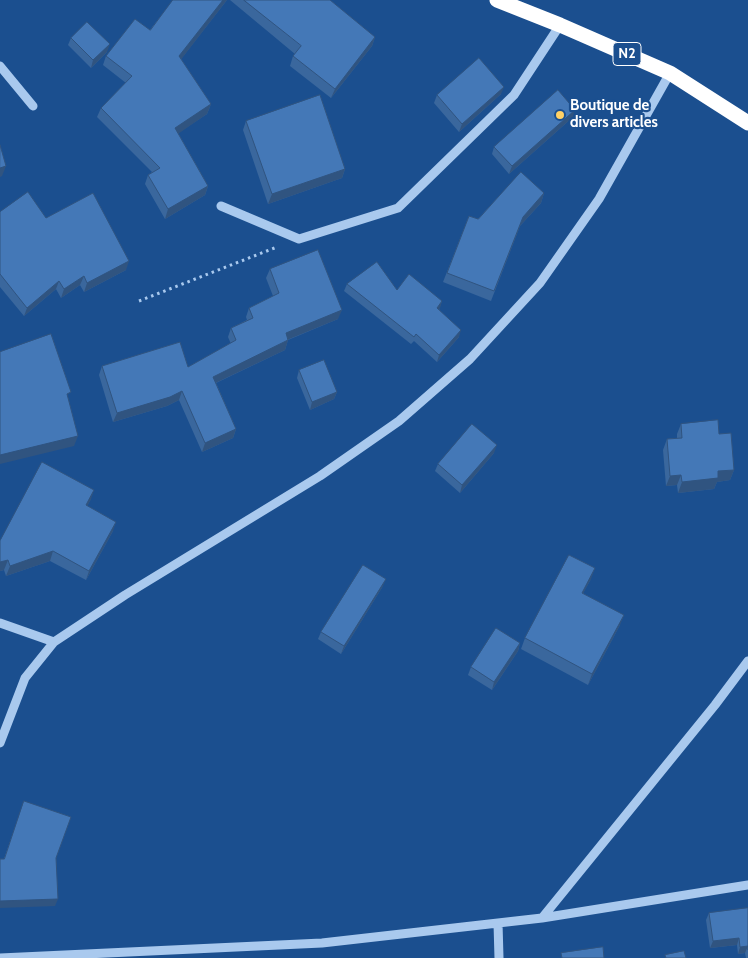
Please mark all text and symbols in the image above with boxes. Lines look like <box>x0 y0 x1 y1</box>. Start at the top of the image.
road number: N2 <box>613 42 641 66</box>
place label: Boutique de divers articles <box>570 97 658 132</box>
marker: Boutique de divers articles <box>554 109 566 121</box>

